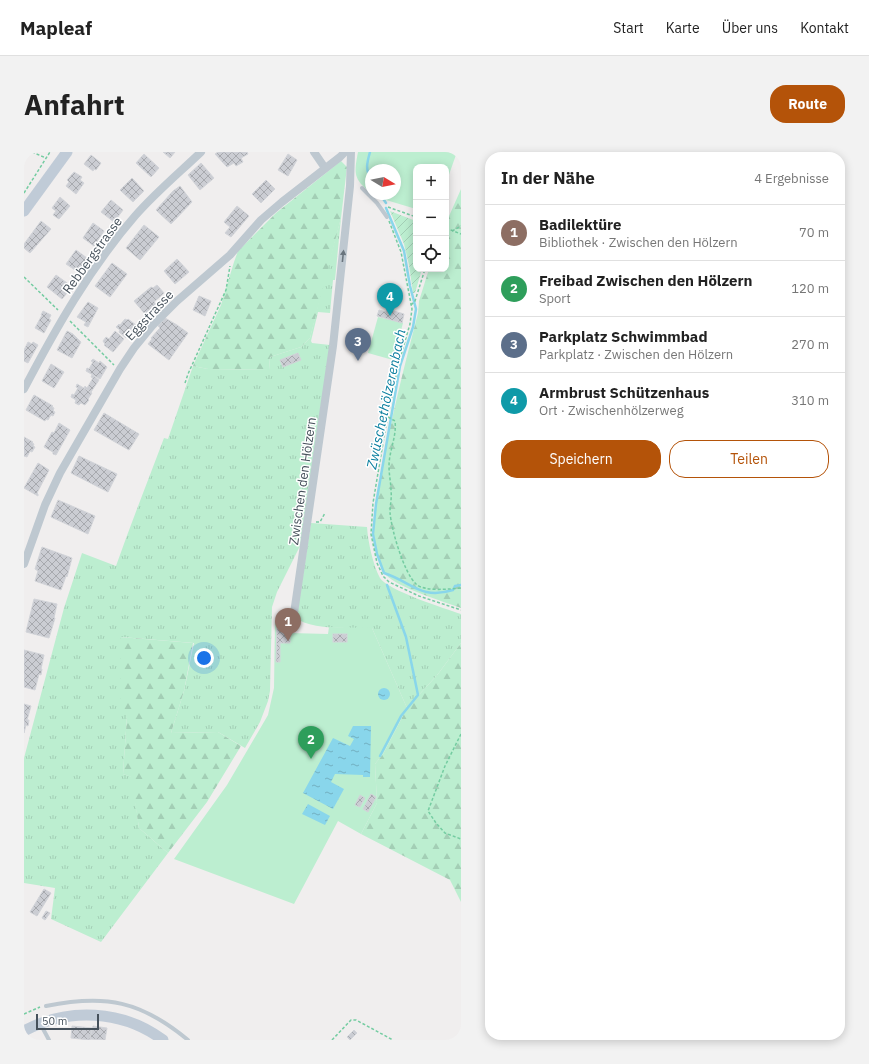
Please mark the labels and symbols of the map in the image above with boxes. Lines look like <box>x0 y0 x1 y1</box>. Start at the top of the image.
north arrow <box>365 164 401 200</box>
street label: Rebbergstrasse <box>59 213 126 297</box>
one-way arrow <box>340 250 346 262</box>
pin: 4 <box>377 283 403 316</box>
street label: Eggstrasse <box>122 286 177 344</box>
water label: Zwüschethölzerenbach <box>362 327 410 472</box>
pin: 3 <box>345 328 371 361</box>
street label: Zwischen den Hölzern <box>285 416 320 546</box>
pin: 1 <box>275 608 301 641</box>
your location <box>194 648 214 668</box>
pin: 2 <box>298 726 324 759</box>
scale bar <box>36 1012 99 1031</box>

